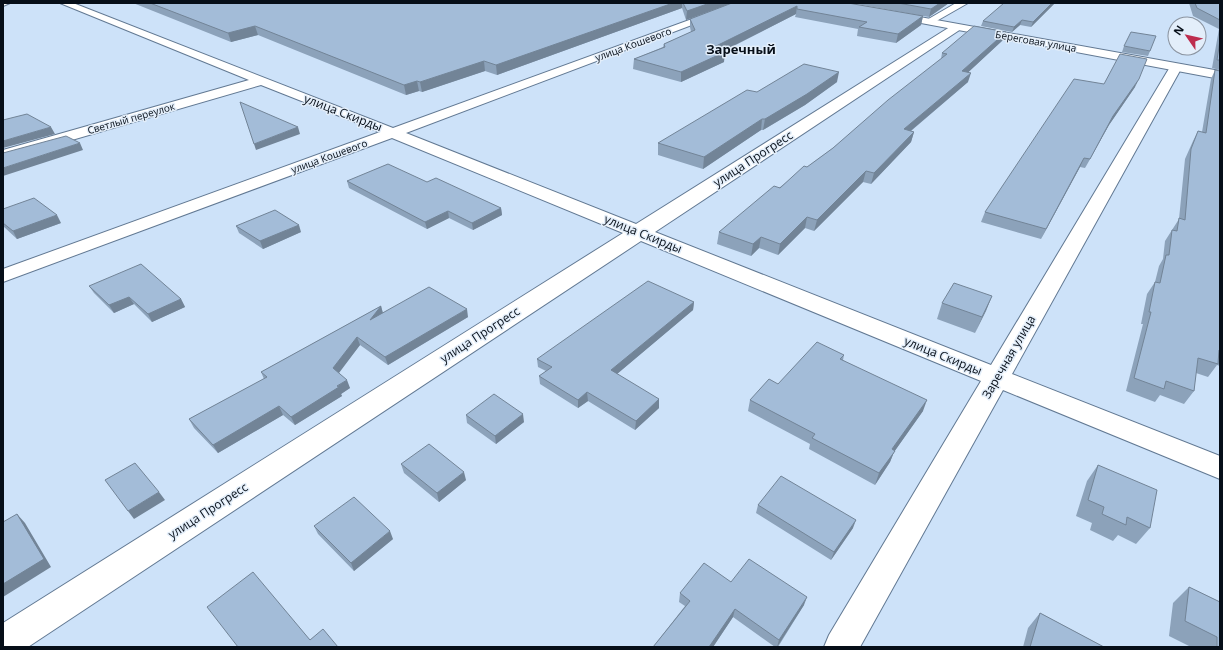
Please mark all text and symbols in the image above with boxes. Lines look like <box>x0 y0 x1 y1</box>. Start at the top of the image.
north arrow <box>1167 16 1207 56</box>
text: N <box>1170 22 1187 38</box>
street label: улица Кошевого <box>593 24 673 64</box>
street label: Береговая улица <box>994 27 1078 55</box>
district label: Заречный <box>706 40 776 58</box>
street label: улица Скирды <box>302 90 385 135</box>
street label: Светлый переулок <box>86 99 177 137</box>
street label: улица Прогресс <box>710 126 796 191</box>
street label: улица Кошевого <box>289 136 369 176</box>
street label: улица Скирды <box>602 210 685 257</box>
street label: улица Прогресс <box>437 302 523 367</box>
street label: Заречная улица <box>978 312 1039 402</box>
street label: улица Скирды <box>902 332 985 379</box>
street label: улица Прогресс <box>165 478 251 543</box>

